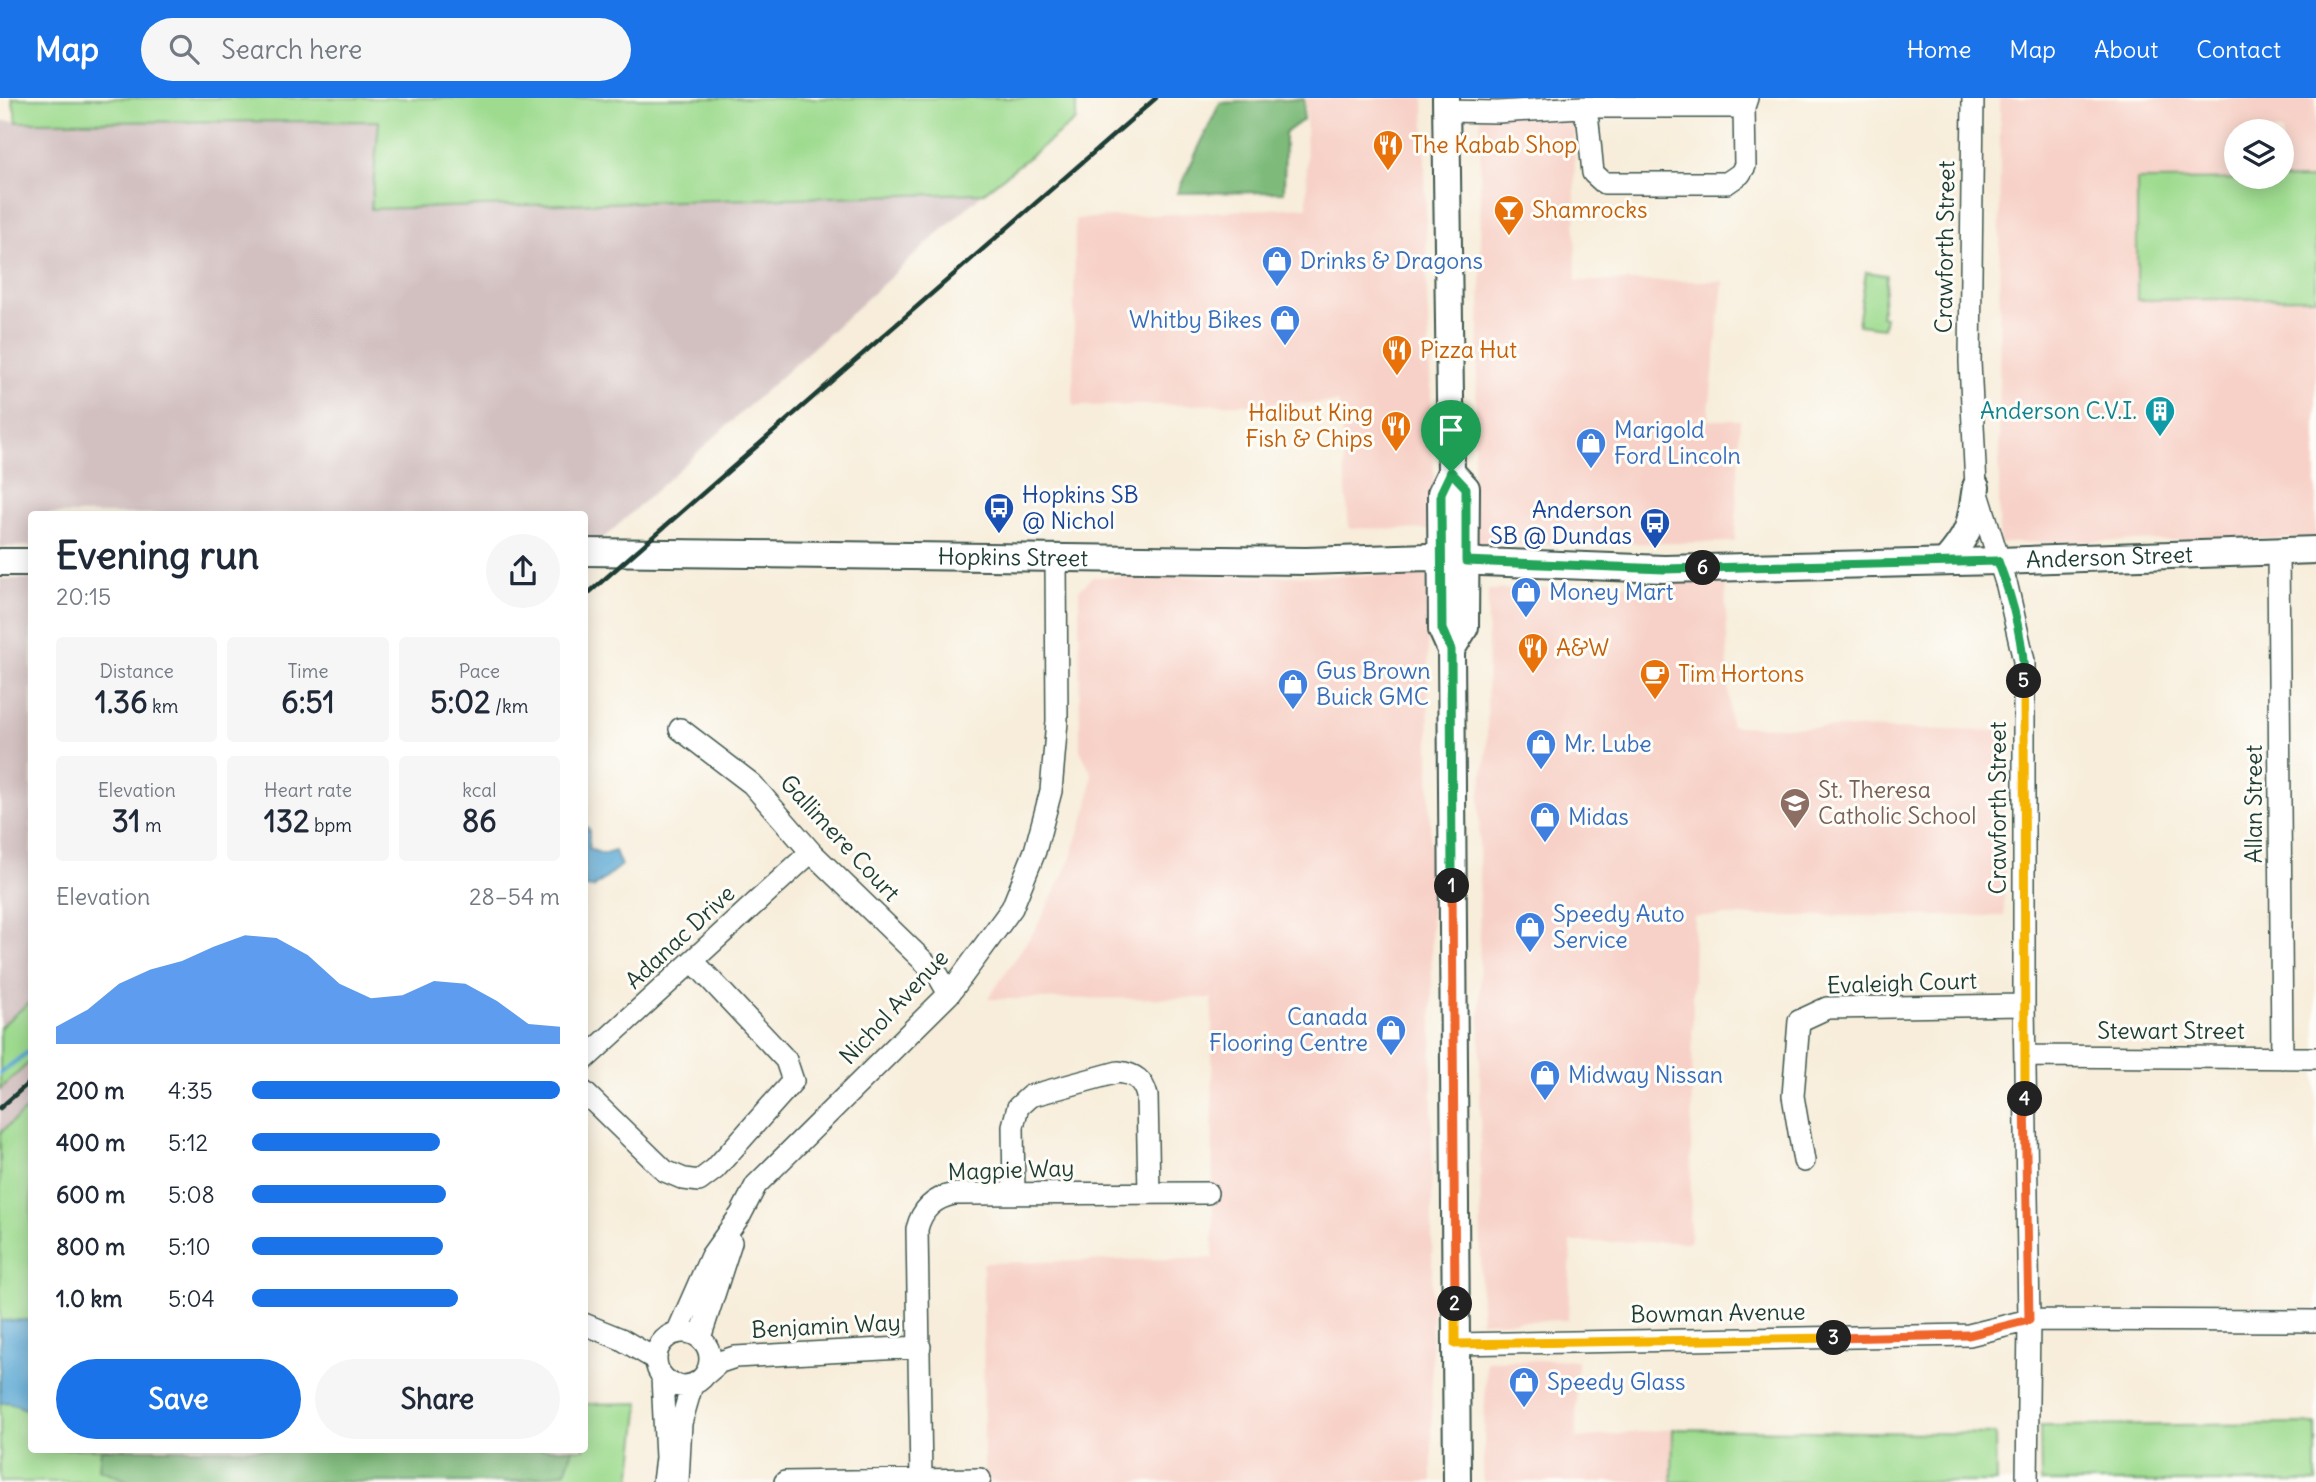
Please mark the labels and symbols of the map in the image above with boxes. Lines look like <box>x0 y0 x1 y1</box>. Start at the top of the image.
restaurant icon: The Kabab Shop <box>1371 128 1405 172</box>
place label: The Kabab Shop <box>1411 130 1577 159</box>
street label: Crawforth Street <box>1928 160 1961 334</box>
bar icon: Shamrocks <box>1492 193 1526 237</box>
place label: Shamrocks <box>1532 195 1647 224</box>
shop icon: Drinks & Dragons <box>1260 244 1294 288</box>
place label: Drinks & Dragons <box>1300 246 1483 275</box>
shop icon: Whitby Bikes <box>1268 303 1302 347</box>
place label: Whitby Bikes <box>1129 305 1262 334</box>
restaurant icon: Pizza Hut <box>1380 333 1414 377</box>
place label: Pizza Hut <box>1420 335 1517 364</box>
building icon: Anderson C.V.I. <box>2143 394 2177 438</box>
place label: Anderson C.V.I. <box>1980 396 2137 425</box>
place label: Halibut King Fish & Chips <box>1245 398 1373 453</box>
pin <box>1421 400 1481 472</box>
restaurant icon: Halibut King Fish & Chips <box>1379 409 1413 453</box>
place label: Marigold Ford Lincoln <box>1614 415 1741 470</box>
shop icon: Marigold Ford Lincoln <box>1574 426 1608 470</box>
place label: Hopkins SB @ Nichol <box>1022 480 1139 535</box>
bus stop icon: Hopkins SB @ Nichol <box>982 491 1016 535</box>
place label: Anderson SB @ Dundas <box>1490 495 1632 550</box>
bus stop icon: Anderson SB @ Dundas <box>1638 506 1672 550</box>
street label: Anderson Street <box>2025 539 2194 574</box>
street label: Hopkins Street <box>938 541 1088 572</box>
pin: 6 <box>1686 550 1720 586</box>
shop icon: Money Mart <box>1509 575 1543 619</box>
place label: Money Mart <box>1549 577 1674 606</box>
restaurant icon: A&W <box>1516 631 1550 675</box>
place label: A&W <box>1556 633 1609 662</box>
place label: Gus Brown Buick GMC <box>1316 656 1431 711</box>
cafe icon: Tim Hortons <box>1638 657 1672 701</box>
place label: Tim Hortons <box>1678 659 1804 688</box>
pin: 5 <box>2007 664 2042 698</box>
shop icon: Gus Brown Buick GMC <box>1276 667 1310 711</box>
street label: Crawforth Street <box>1983 721 2012 894</box>
shop icon: Mr. Lube <box>1524 727 1558 771</box>
place label: Mr. Lube <box>1564 729 1652 758</box>
street label: Allan Street <box>2239 745 2268 863</box>
street label: Gallimere Court <box>774 768 907 907</box>
place label: St. Theresa Catholic School <box>1818 775 1976 830</box>
school or university icon: St. Theresa Catholic School <box>1778 786 1812 830</box>
shop icon: Midas <box>1528 800 1562 844</box>
place label: Midas <box>1568 802 1629 831</box>
pin: 1 <box>1434 868 1470 904</box>
street label: Adanac Drive <box>619 879 741 995</box>
place label: Speedy Auto Service <box>1553 899 1685 954</box>
shop icon: Speedy Auto Service <box>1513 910 1547 954</box>
street label: Nichol Avenue <box>833 943 954 1070</box>
street label: Evaleigh Court <box>1826 965 1978 1000</box>
place label: Canada Flooring Centre <box>1209 1002 1368 1057</box>
shop icon: Canada Flooring Centre <box>1374 1013 1408 1057</box>
street label: Stewart Street <box>2097 1016 2245 1045</box>
shop icon: Midway Nissan <box>1528 1058 1562 1102</box>
place label: Midway Nissan <box>1568 1060 1723 1089</box>
pin: 4 <box>2008 1082 2042 1116</box>
street label: Magpie Way <box>947 1153 1075 1186</box>
pin: 2 <box>1438 1286 1472 1322</box>
street label: Bowman Avenue <box>1630 1296 1806 1329</box>
street label: Benjamin Way <box>751 1307 901 1344</box>
pin: 3 <box>1816 1320 1852 1356</box>
shop icon: Speedy Glass <box>1507 1365 1541 1409</box>
place label: Speedy Glass <box>1547 1367 1686 1396</box>

